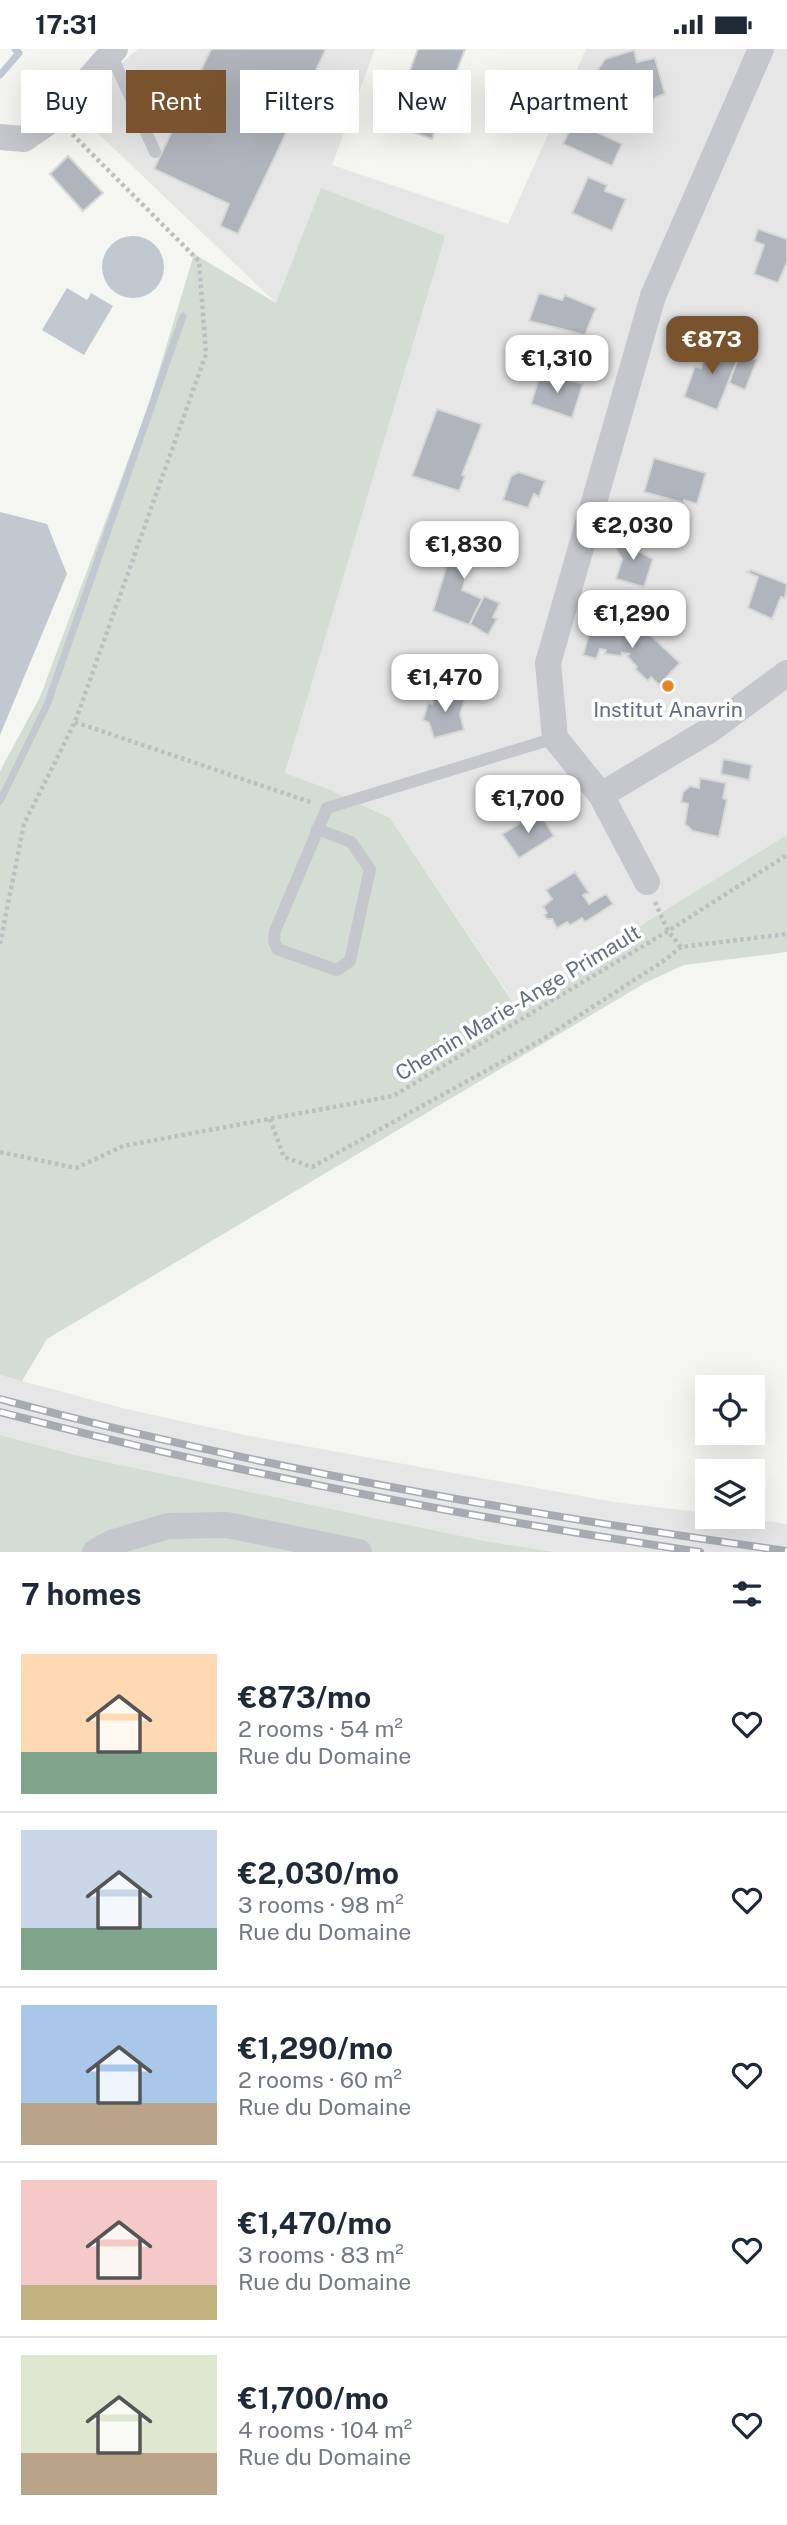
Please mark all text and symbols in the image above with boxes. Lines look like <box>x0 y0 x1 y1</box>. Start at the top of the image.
text: 17:31 <box>35 9 98 40</box>
chip: Buy <box>21 70 112 133</box>
chip: Rent <box>126 70 226 133</box>
chip: Filters <box>240 70 359 133</box>
chip: New <box>373 70 471 133</box>
chip: Apartment <box>485 70 653 133</box>
pin: €873 <box>671 317 753 376</box>
text: €873 <box>682 325 742 352</box>
pin: €1,310 <box>500 335 614 395</box>
text: €1,310 <box>521 344 593 371</box>
pin: €2,030 <box>576 503 690 562</box>
text: €2,030 <box>593 511 673 538</box>
pin: €1,830 <box>407 521 521 581</box>
text: €1,830 <box>426 530 502 557</box>
pin: €1,290 <box>575 591 689 650</box>
text: €1,290 <box>594 599 670 626</box>
pin: €1,470 <box>388 655 502 714</box>
text: €1,470 <box>407 663 483 690</box>
marker: Institut Anavrin <box>660 678 676 694</box>
place label: Institut Anavrin <box>593 697 743 722</box>
pin: €1,700 <box>471 775 585 835</box>
text: €1,700 <box>491 784 565 811</box>
street label: Chemin Marie-Ange Primault <box>391 919 645 1086</box>
map controls <box>695 1375 765 1529</box>
button: locate <box>695 1375 765 1445</box>
button: layers <box>695 1459 765 1529</box>
icon: filters <box>728 1575 766 1613</box>
text: 7 homes <box>21 1576 142 1612</box>
text: €873/mo <box>238 1679 371 1715</box>
icon: home <box>77 1682 161 1766</box>
icon: heart <box>728 1705 766 1743</box>
text: 2 rooms · 54 m² <box>238 1715 403 1742</box>
text: Rue du Domaine <box>238 1742 411 1769</box>
text: €2,030/mo <box>238 1855 399 1891</box>
icon: home <box>77 1858 161 1942</box>
icon: heart <box>728 1881 766 1919</box>
text: 3 rooms · 98 m² <box>238 1891 404 1918</box>
text: Rue du Domaine <box>238 1918 411 1945</box>
text: €1,290/mo <box>238 2030 393 2066</box>
icon: home <box>77 2033 161 2117</box>
icon: heart <box>728 2056 766 2094</box>
text: 2 rooms · 60 m² <box>238 2066 402 2093</box>
text: Rue du Domaine <box>238 2093 411 2120</box>
text: €1,470/mo <box>238 2205 392 2241</box>
icon: home <box>77 2208 161 2292</box>
icon: heart <box>728 2231 766 2269</box>
text: 3 rooms · 83 m² <box>238 2241 404 2268</box>
text: Rue du Domaine <box>238 2268 411 2295</box>
text: €1,700/mo <box>238 2380 389 2416</box>
icon: home <box>77 2383 161 2467</box>
icon: heart <box>728 2406 766 2444</box>
text: 4 rooms · 104 m² <box>238 2416 412 2443</box>
text: Rue du Domaine <box>238 2443 411 2470</box>

